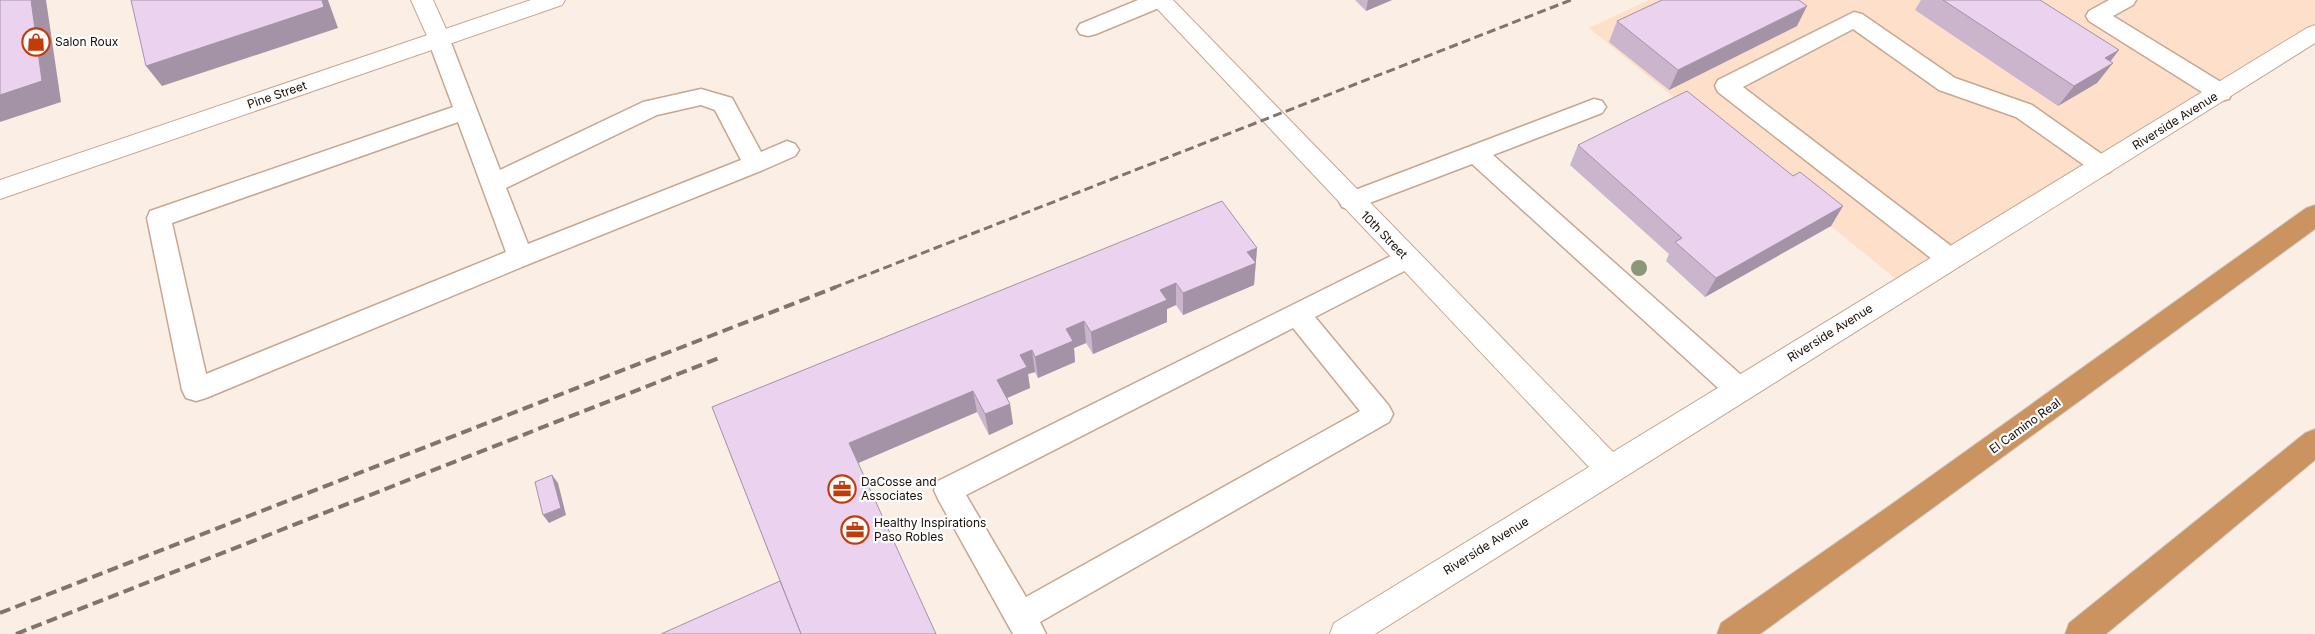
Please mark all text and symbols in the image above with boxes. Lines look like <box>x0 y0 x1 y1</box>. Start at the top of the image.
shop icon: Salon Roux <box>21 27 51 57</box>
place label: Salon Roux <box>55 34 119 49</box>
street label: Pine Street <box>245 77 309 112</box>
street label: Riverside Avenue <box>2129 88 2220 153</box>
street label: 10th Street <box>1358 208 1411 262</box>
street label: Riverside Avenue <box>1784 300 1875 365</box>
street label: El Camino Real <box>1986 395 2063 456</box>
office icon: DaCosse and Associates <box>827 474 857 504</box>
place label: DaCosse and Associates <box>861 474 937 503</box>
street label: Riverside Avenue <box>1440 513 1531 578</box>
office icon: Healthy Inspirations Paso Robles <box>840 515 870 545</box>
place label: Healthy Inspirations Paso Robles <box>874 515 986 544</box>

